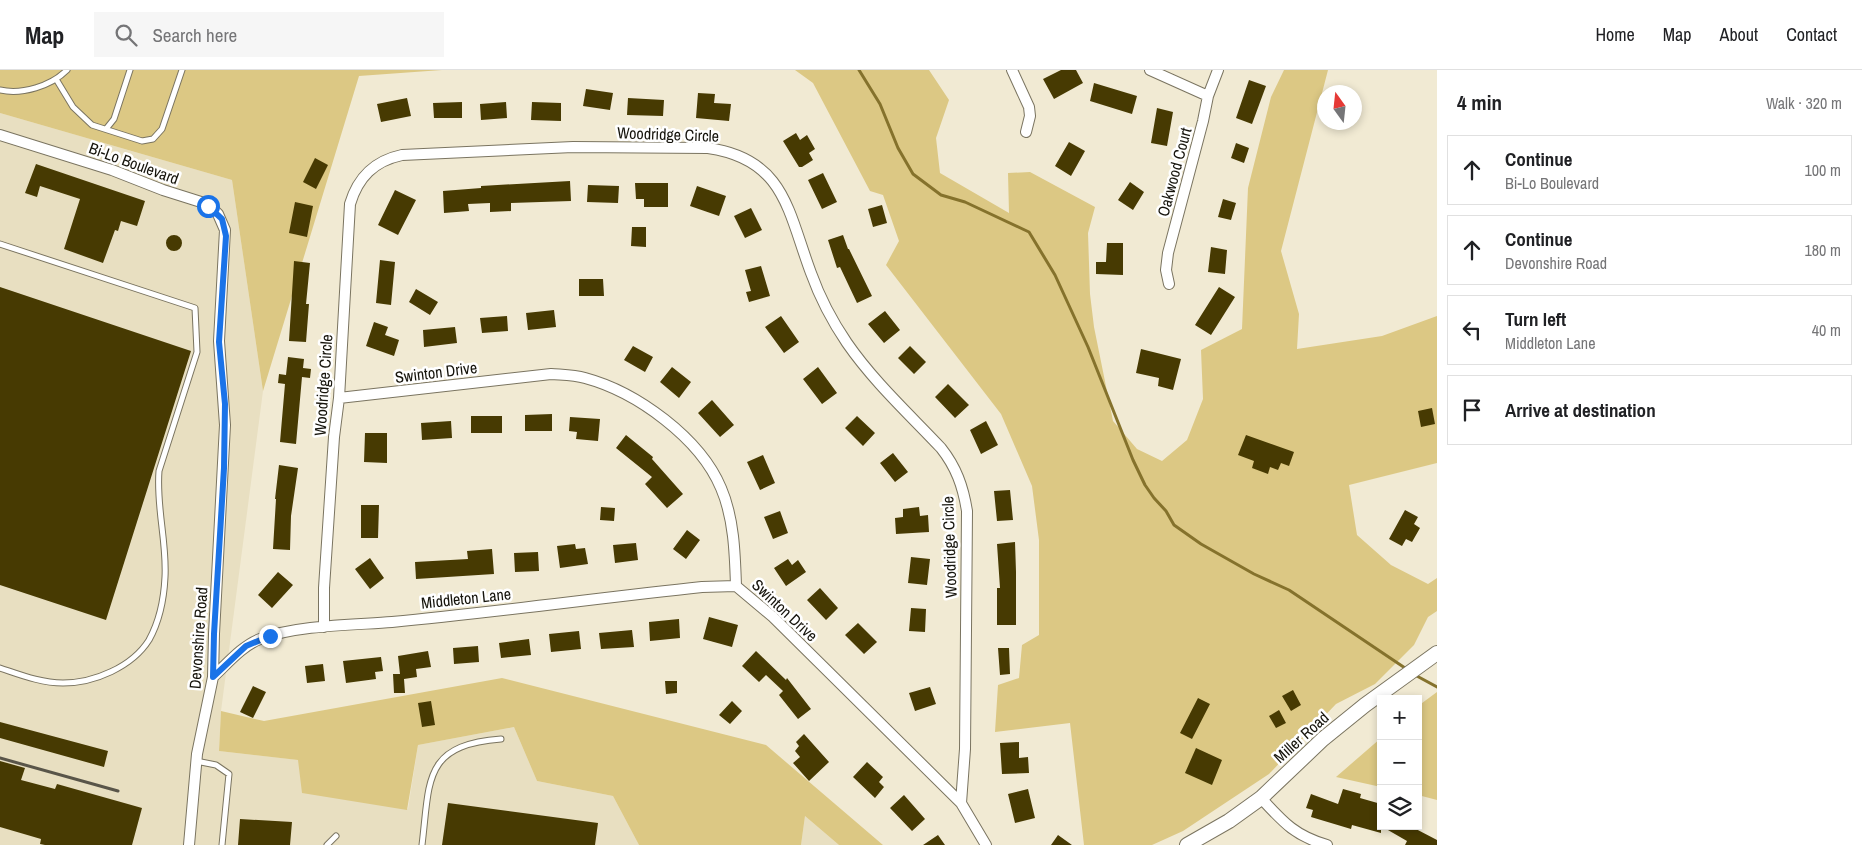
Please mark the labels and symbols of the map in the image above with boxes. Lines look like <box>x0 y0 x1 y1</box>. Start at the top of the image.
north arrow <box>1317 85 1362 130</box>
street label: Woodridge Circle <box>617 121 719 147</box>
street label: Oakwood Court <box>1152 125 1197 219</box>
street label: Bi-Lo Boulevard <box>86 137 182 189</box>
route start <box>197 195 220 218</box>
street label: Woodridge Circle <box>308 333 338 437</box>
street label: Swinton Drive <box>394 356 478 388</box>
street label: Woodridge Circle <box>936 496 962 598</box>
street label: Swinton Drive <box>747 574 823 646</box>
street label: Middleton Lane <box>420 582 512 614</box>
street label: Devonshire Road <box>183 586 213 690</box>
route end <box>259 625 282 648</box>
street label: Miller Road <box>1269 706 1333 768</box>

